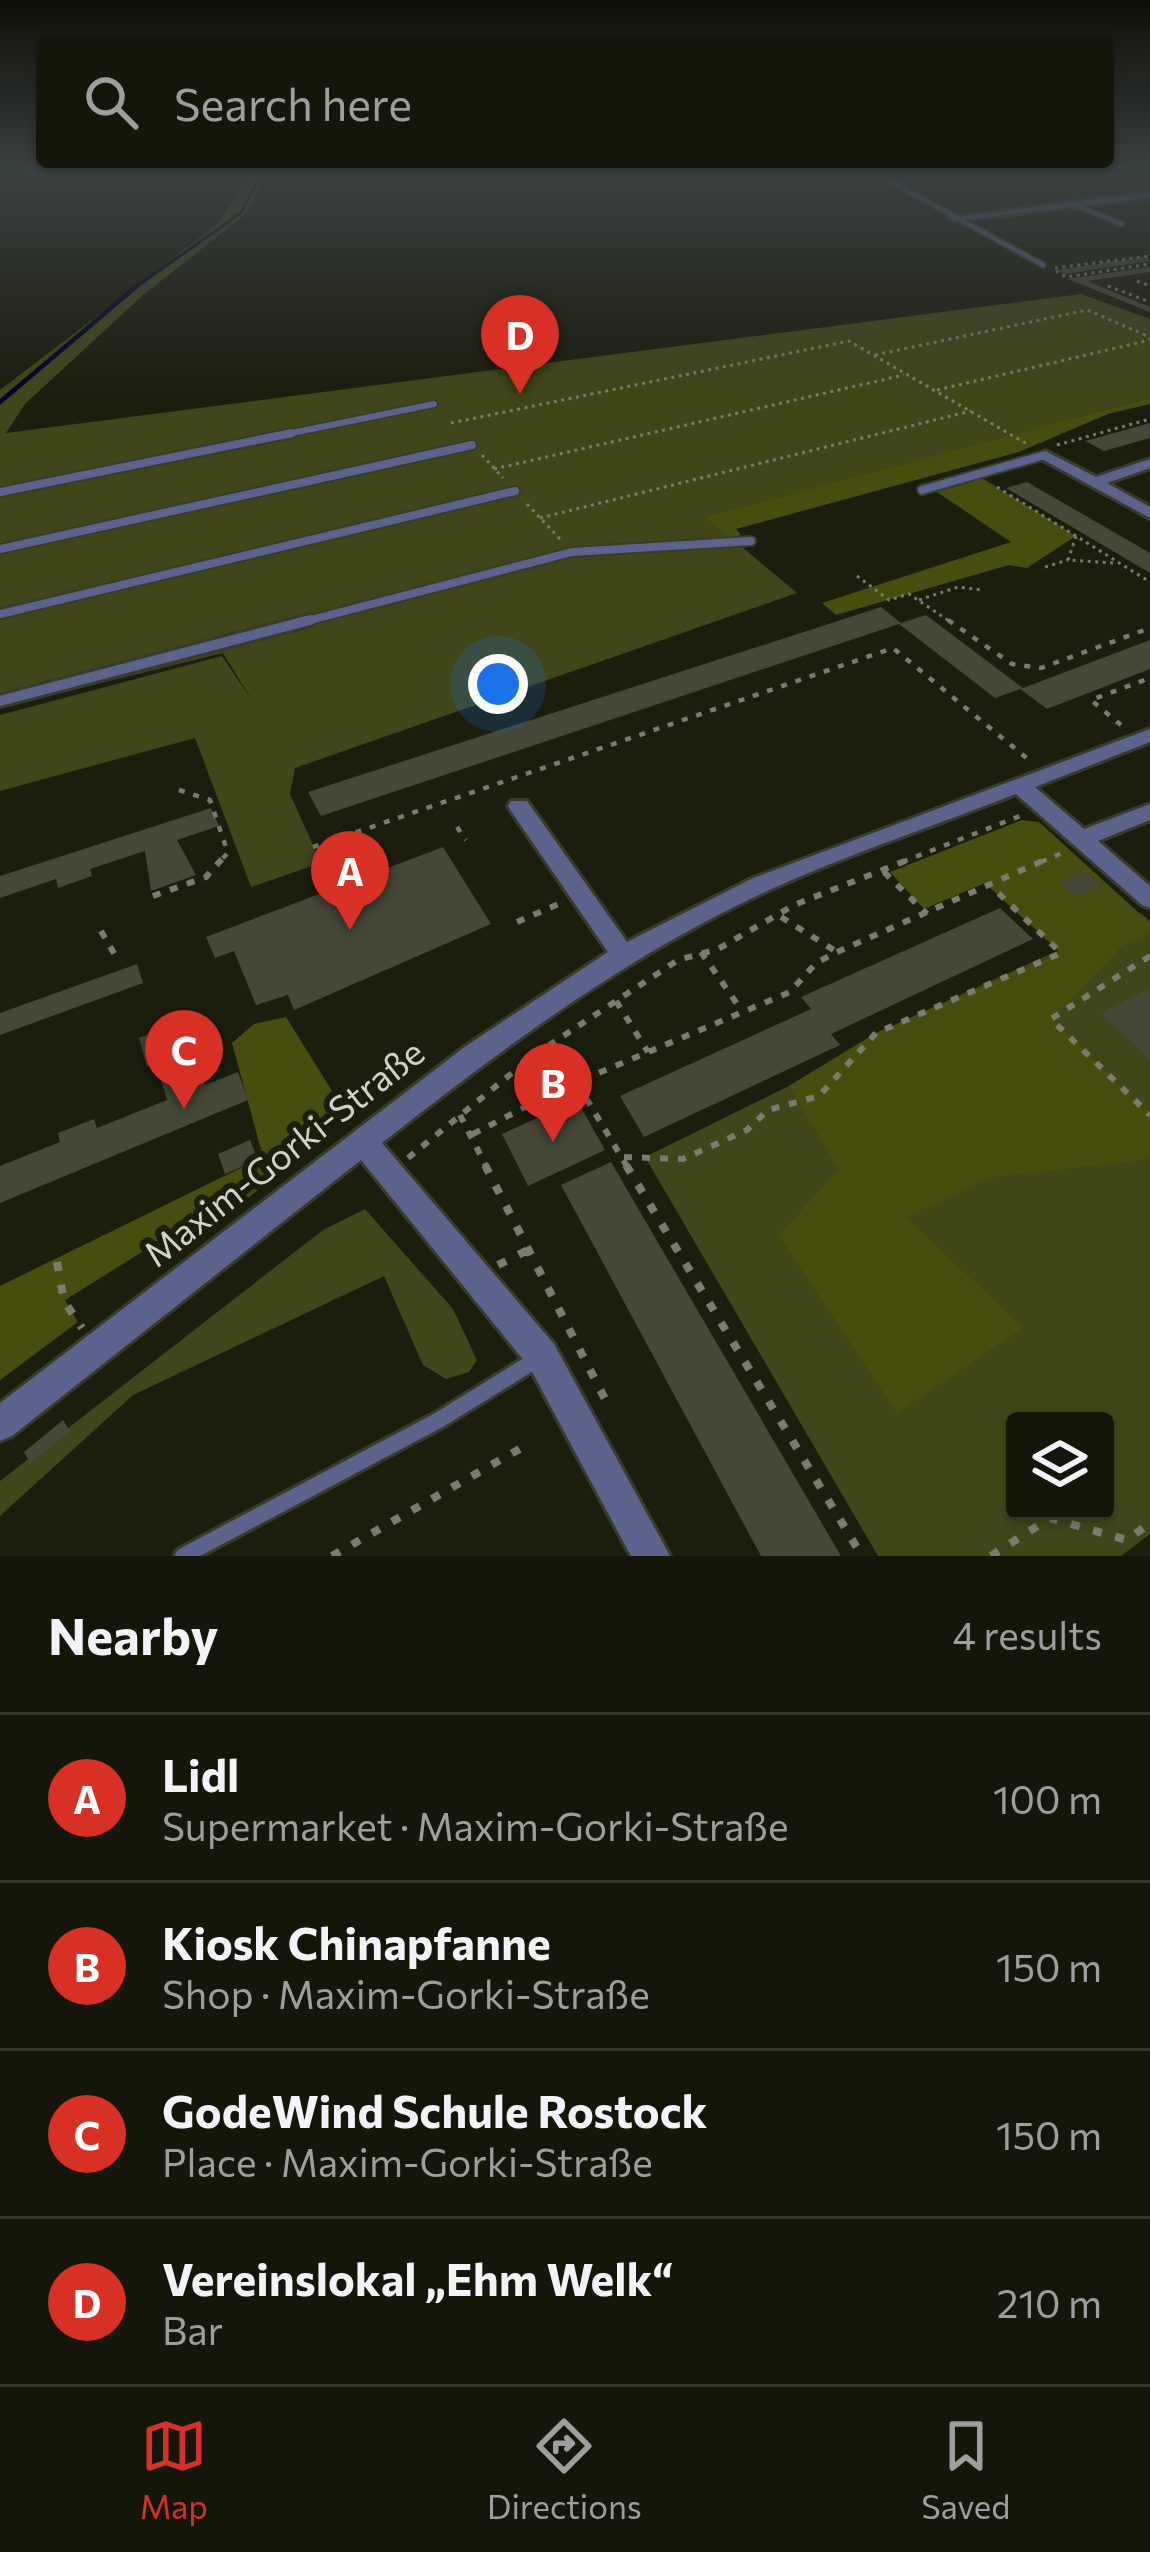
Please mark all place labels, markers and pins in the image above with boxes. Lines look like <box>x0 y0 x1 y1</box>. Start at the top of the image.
pin: D <box>481 295 559 394</box>
pin: A <box>311 831 389 930</box>
pin: C <box>145 1010 223 1109</box>
pin: B <box>514 1043 592 1142</box>

